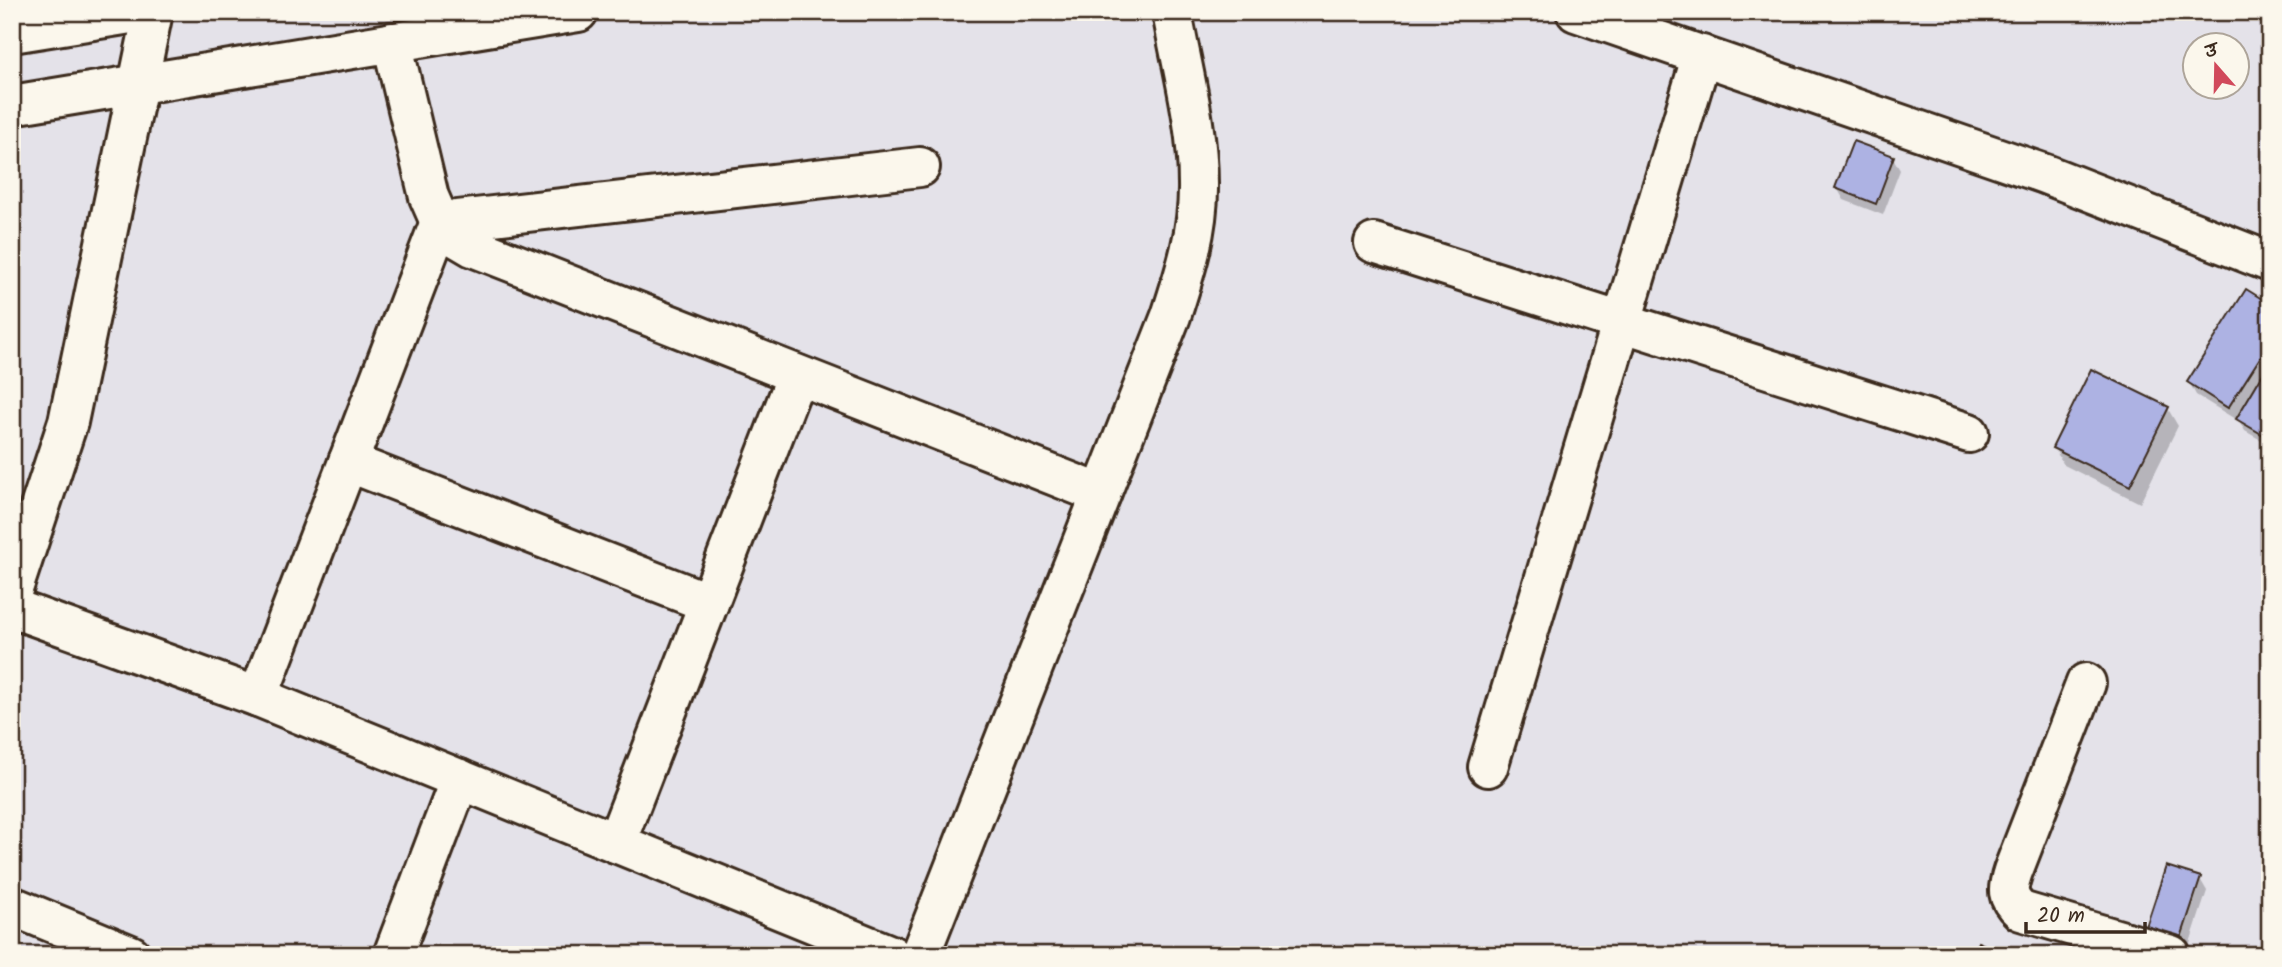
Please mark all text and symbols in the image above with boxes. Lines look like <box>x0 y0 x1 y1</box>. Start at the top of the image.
north arrow <box>2180 32 2250 102</box>
text: उ <box>2200 34 2225 68</box>
scale bar <box>2026 890 2146 934</box>
text: 20 m <box>2037 900 2085 933</box>

